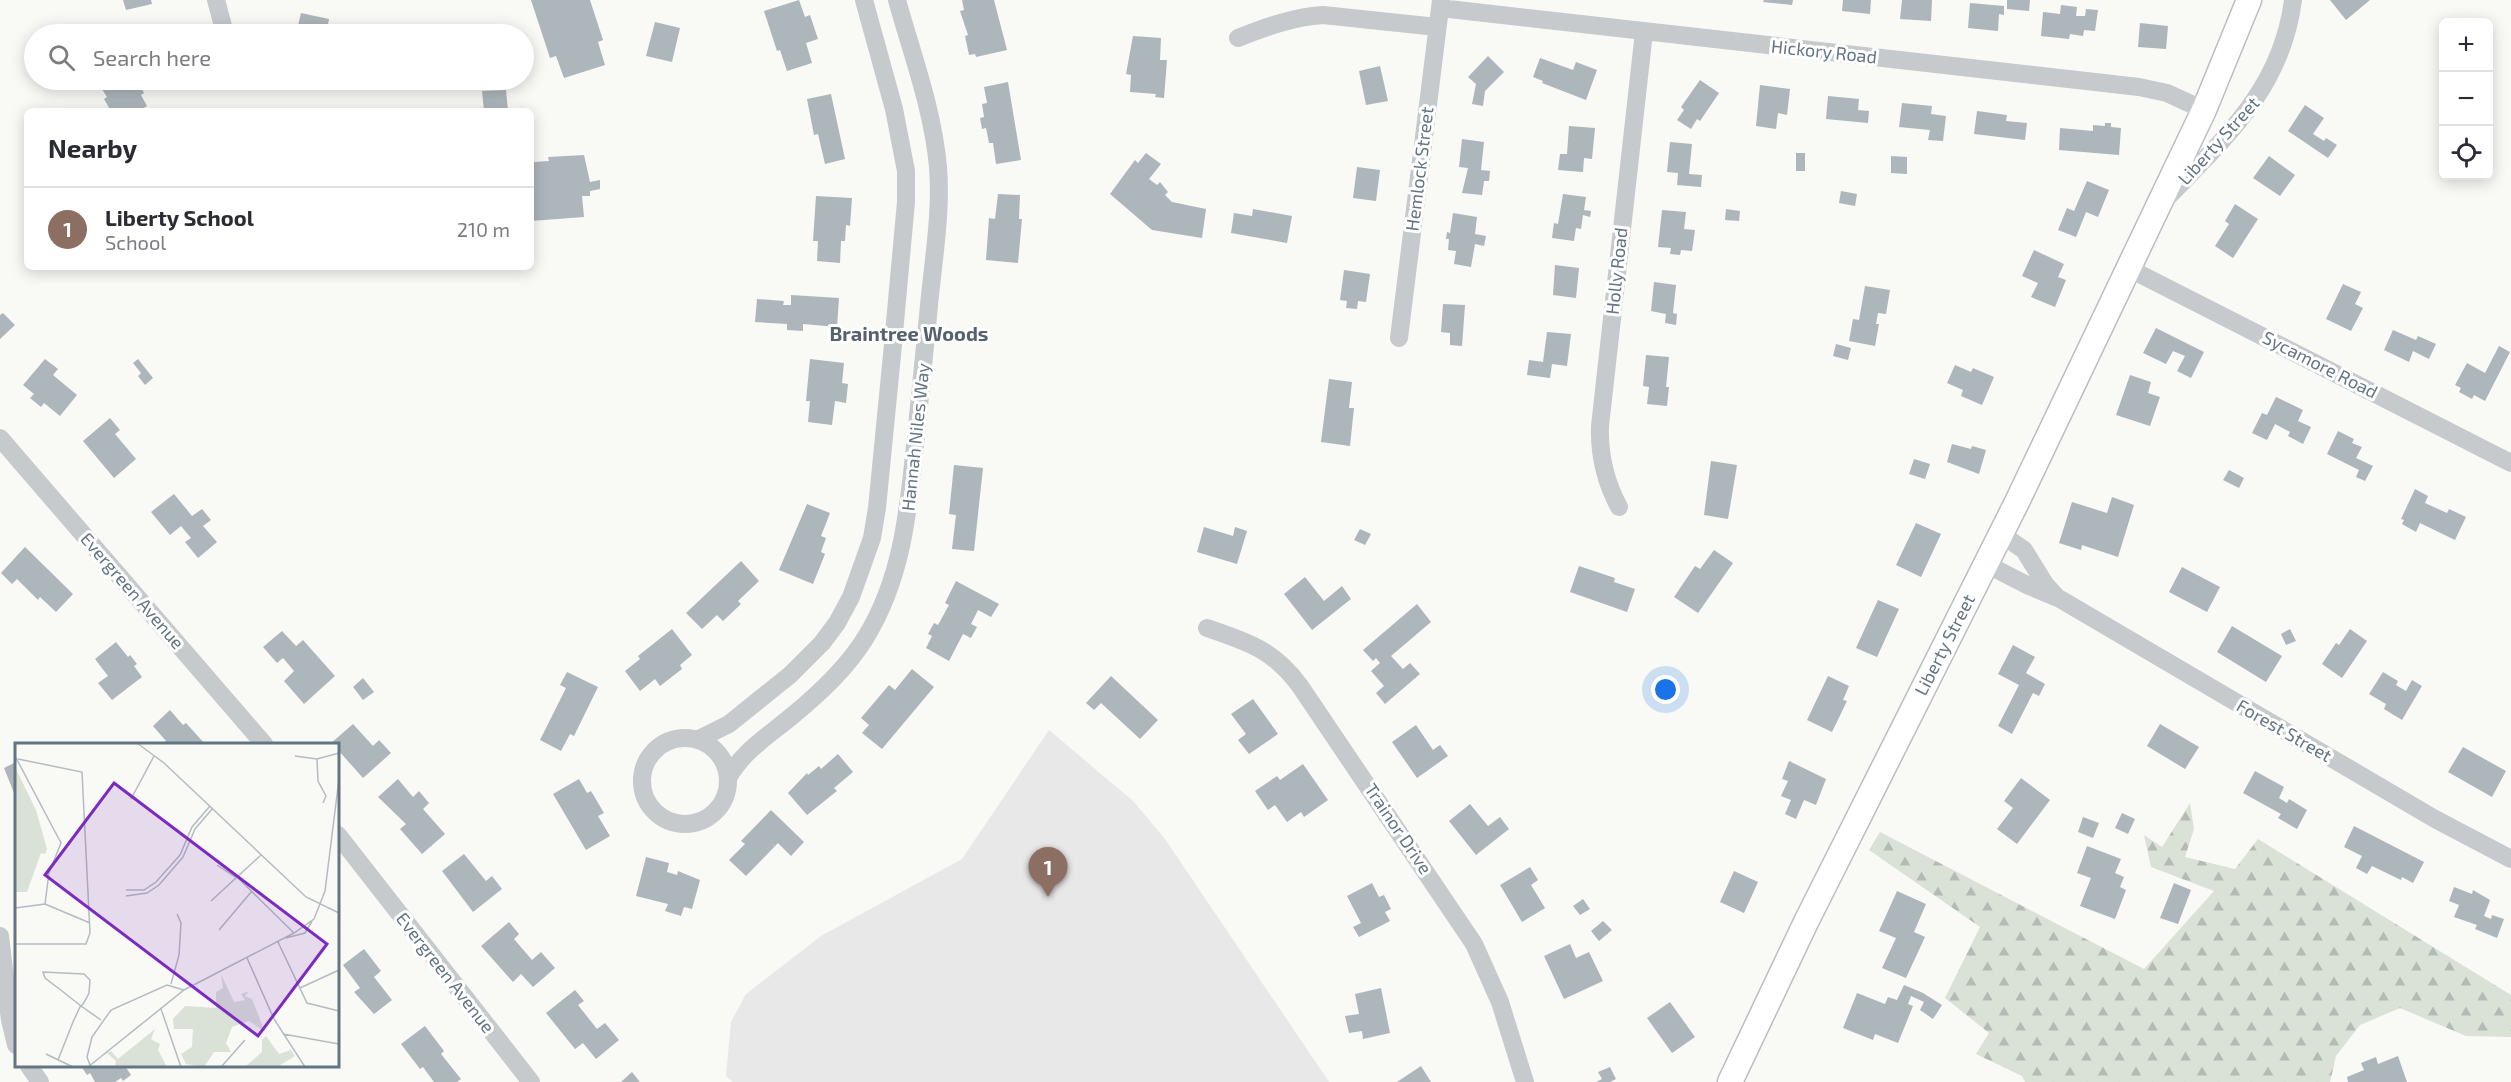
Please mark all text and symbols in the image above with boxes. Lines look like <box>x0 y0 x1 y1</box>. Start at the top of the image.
map controls <box>2439 18 2493 180</box>
button: + <box>2439 18 2493 72</box>
search box <box>24 24 534 90</box>
street label: Hickory Road <box>1770 35 1878 67</box>
icon: search <box>45 41 78 74</box>
text: Search here <box>93 44 211 70</box>
button: − <box>2439 72 2493 126</box>
street label: Liberty Street <box>2173 92 2264 189</box>
street label: Hemlock Street <box>1400 105 1438 232</box>
button: locate <box>2439 126 2493 180</box>
text: Nearby <box>48 132 137 163</box>
text: Liberty School <box>105 204 254 230</box>
text: 1 <box>63 217 72 241</box>
text: 210 m <box>457 217 510 241</box>
street label: Holly Road <box>1601 226 1631 315</box>
text: School <box>105 230 166 254</box>
district label: Braintree Woods <box>830 321 988 345</box>
street label: Sycamore Road <box>2259 326 2382 403</box>
street label: Hannah Niles Way <box>896 361 934 512</box>
street label: Evergreen Avenue <box>76 528 189 653</box>
street label: Liberty Street <box>1909 590 1979 699</box>
your location <box>1651 675 1680 704</box>
street label: Forest Street <box>2233 694 2336 766</box>
inset map <box>15 743 339 1067</box>
street label: Trainor Drive <box>1360 779 1437 878</box>
pin: 1 <box>1028 848 1068 897</box>
street label: Evergreen Avenue <box>392 908 500 1037</box>

